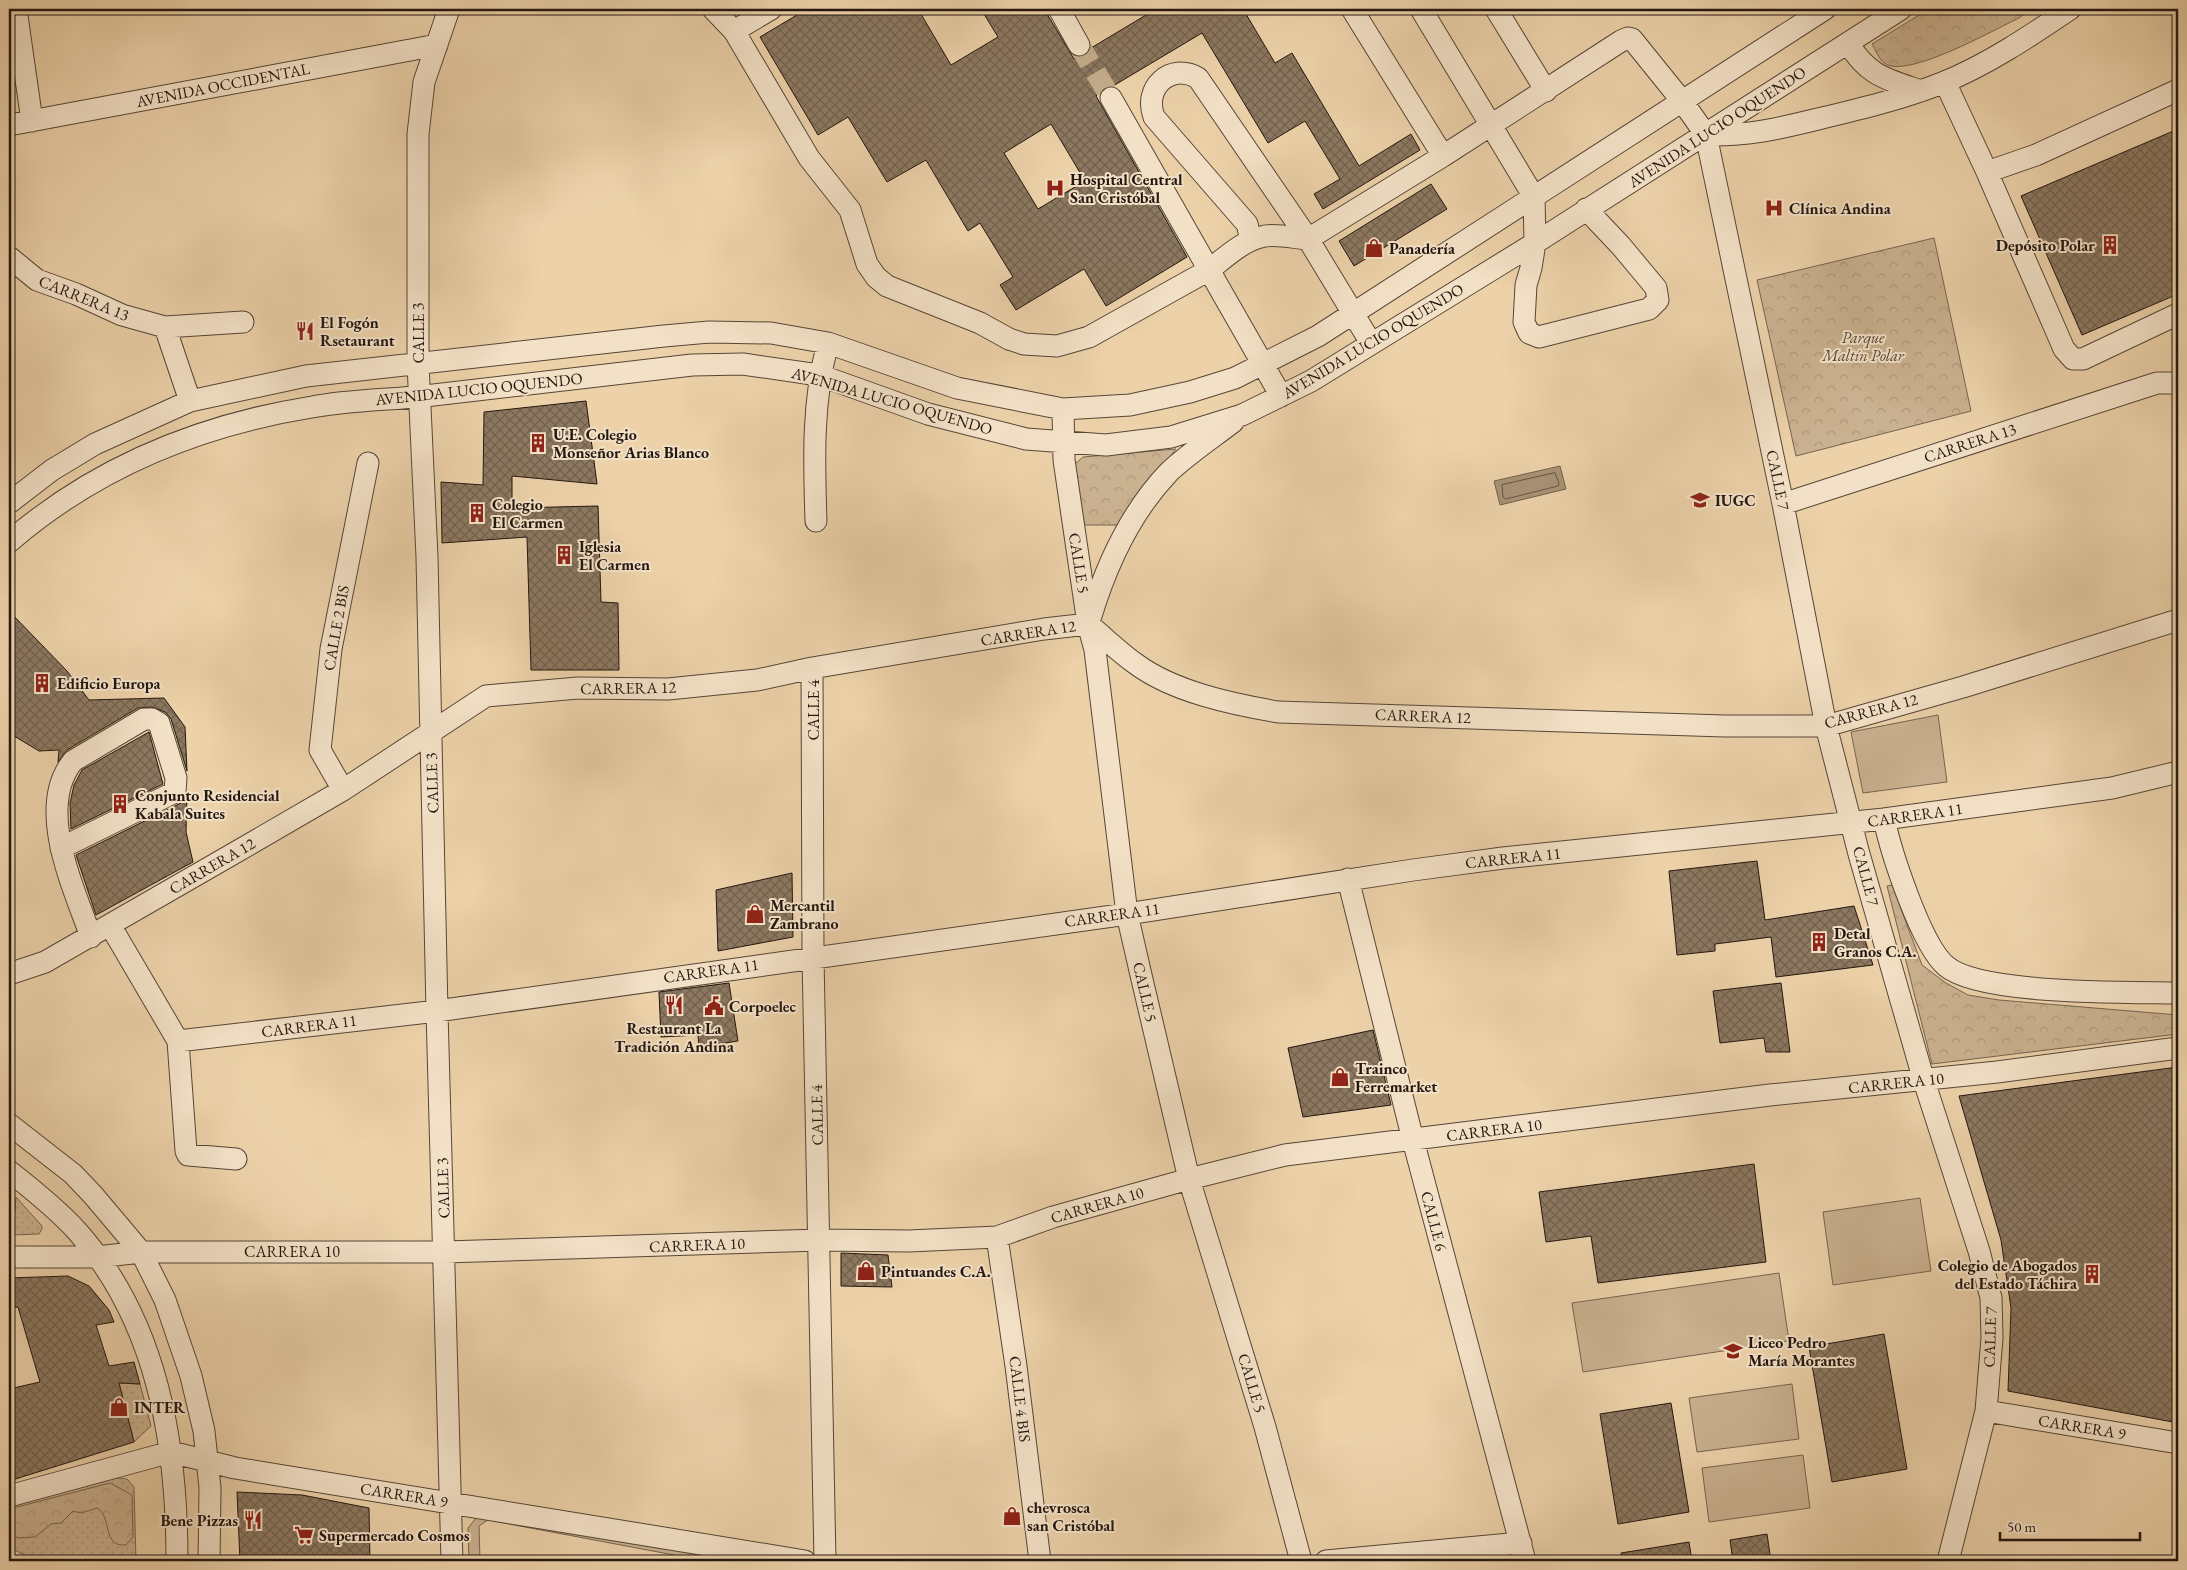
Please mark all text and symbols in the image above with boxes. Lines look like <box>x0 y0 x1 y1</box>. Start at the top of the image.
street label: AVENIDA OCCIDENTAL <box>133 58 312 112</box>
street label: AVENIDA LUCIO OQUENDO <box>1623 62 1810 193</box>
place label: Hospital Central San Cristóbal <box>1070 169 1183 208</box>
hospital icon: Hospital Central San Cristóbal <box>1044 177 1066 199</box>
hospital icon: Clínica Andina <box>1763 197 1785 219</box>
place label: Clínica Andina <box>1789 198 1892 219</box>
building icon: Depósito Polar <box>2099 234 2121 256</box>
place label: Depósito Polar <box>1996 235 2095 256</box>
shop icon: Panadería <box>1363 237 1385 259</box>
place label: Panadería <box>1389 238 1456 259</box>
street label: CARRERA 13 <box>36 270 133 326</box>
street label: AVENIDA LUCIO OQUENDO <box>1278 278 1468 404</box>
street label: CALLE 3 <box>408 302 429 364</box>
place label: El Fogón Rsetaurant <box>320 312 395 351</box>
restaurant icon: El Fogón Rsetaurant <box>294 320 316 342</box>
park label: Parque Maltín Polar <box>1821 327 1905 366</box>
street label: AVENIDA LUCIO OQUENDO <box>788 362 995 440</box>
street label: AVENIDA LUCIO OQUENDO <box>373 368 584 410</box>
street label: CARRERA 13 <box>1921 418 2019 468</box>
place label: U.E. Colegio Monseñor Arias Blanco <box>553 424 709 463</box>
building icon: U.E. Colegio Monseñor Arias Blanco <box>527 432 549 454</box>
street label: CALLE 7 <box>1761 448 1795 512</box>
school or university icon: IUGC <box>1689 489 1711 511</box>
place label: IUGC <box>1715 490 1756 511</box>
place label: Colegio El Carmen <box>492 494 563 533</box>
building icon: Colegio El Carmen <box>466 502 488 524</box>
street label: CALLE 5 <box>1064 531 1094 595</box>
place label: Iglesia El Carmen <box>579 536 650 575</box>
building icon: Iglesia El Carmen <box>553 544 575 566</box>
street label: CALLE 2 BIS <box>318 584 354 672</box>
street label: CARRERA 12 <box>979 615 1077 651</box>
building icon: Edificio Europa <box>31 672 53 694</box>
place label: Edificio Europa <box>57 673 162 694</box>
street label: CARRERA 12 <box>580 677 676 699</box>
street label: CALLE 4 <box>803 679 824 741</box>
street label: CARRERA 12 <box>1822 688 1920 734</box>
street label: CARRERA 12 <box>1375 704 1472 728</box>
street label: CALLE 3 <box>420 752 444 814</box>
place label: Conjunto Residencial Kabala Suites <box>135 785 280 824</box>
building icon: Conjunto Residencial Kabala Suites <box>109 793 131 815</box>
street label: CARRERA 11 <box>1866 798 1964 832</box>
street label: CARRERA 12 <box>165 833 259 899</box>
street label: CARRERA 11 <box>1464 843 1562 873</box>
street label: CALLE 7 <box>1848 844 1884 908</box>
place label: Mercantil Zambrano <box>770 895 839 934</box>
street label: CARRERA 11 <box>1063 898 1161 932</box>
shop icon: Mercantil Zambrano <box>744 903 766 925</box>
place label: Detal Granos C.A. <box>1834 923 1916 962</box>
building icon: Detal Granos C.A. <box>1808 931 1830 953</box>
street label: CARRERA 11 <box>662 954 760 988</box>
street label: CALLE 5 <box>1128 960 1162 1024</box>
restaurant icon: Restaurant La Tradición Andina <box>663 994 685 1016</box>
public building icon: Corpoelec <box>703 995 725 1017</box>
place label: Corpoelec <box>729 996 796 1017</box>
street label: CARRERA 11 <box>260 1010 358 1042</box>
place label: Restaurant La Tradición Andina <box>614 1018 735 1057</box>
place label: Trainco Ferremarket <box>1355 1058 1437 1097</box>
shop icon: Trainco Ferremarket <box>1329 1066 1351 1088</box>
street label: CARRERA 10 <box>1847 1068 1945 1098</box>
street label: CALLE 4 <box>806 1084 828 1146</box>
street label: CARRERA 10 <box>1445 1114 1543 1146</box>
street label: CALLE 3 <box>431 1157 455 1219</box>
street label: CARRERA 10 <box>1048 1182 1146 1228</box>
street label: CALLE 6 <box>1416 1189 1452 1253</box>
street label: CARRERA 10 <box>649 1233 746 1257</box>
street label: CARRERA 10 <box>244 1241 340 1262</box>
place label: Colegio de Abogados del Estado Táchira <box>1938 1255 2078 1294</box>
shop icon: Pintuandes C.A. <box>855 1260 877 1282</box>
place label: Pintuandes C.A. <box>881 1261 991 1282</box>
building icon: Colegio de Abogados del Estado Táchira <box>2081 1263 2103 1285</box>
street label: CALLE 7 <box>1978 1306 2002 1368</box>
place label: Liceo Pedro María Morantes <box>1748 1332 1855 1371</box>
school or university icon: Liceo Pedro María Morantes <box>1722 1340 1744 1362</box>
street label: CALLE 5 <box>1233 1351 1271 1415</box>
street label: CALLE 4 BIS <box>1004 1355 1036 1443</box>
shop icon: INTER <box>108 1396 130 1418</box>
place label: INTER <box>134 1397 186 1418</box>
street label: CARRERA 9 <box>2037 1410 2128 1444</box>
street label: CARRERA 9 <box>359 1478 450 1512</box>
place label: chevrosca san Cristóbal <box>1027 1497 1115 1536</box>
shop icon: chevrosca san Cristóbal <box>1001 1505 1023 1527</box>
restaurant icon: Bene Pizzas <box>242 1509 264 1531</box>
place label: Bene Pizzas <box>161 1510 238 1531</box>
scale bar <box>2000 1510 2140 1542</box>
text: 50 m <box>2007 1517 2036 1536</box>
supermarket icon: Supermercado Cosmos <box>293 1524 315 1546</box>
place label: Supermercado Cosmos <box>319 1525 470 1546</box>

